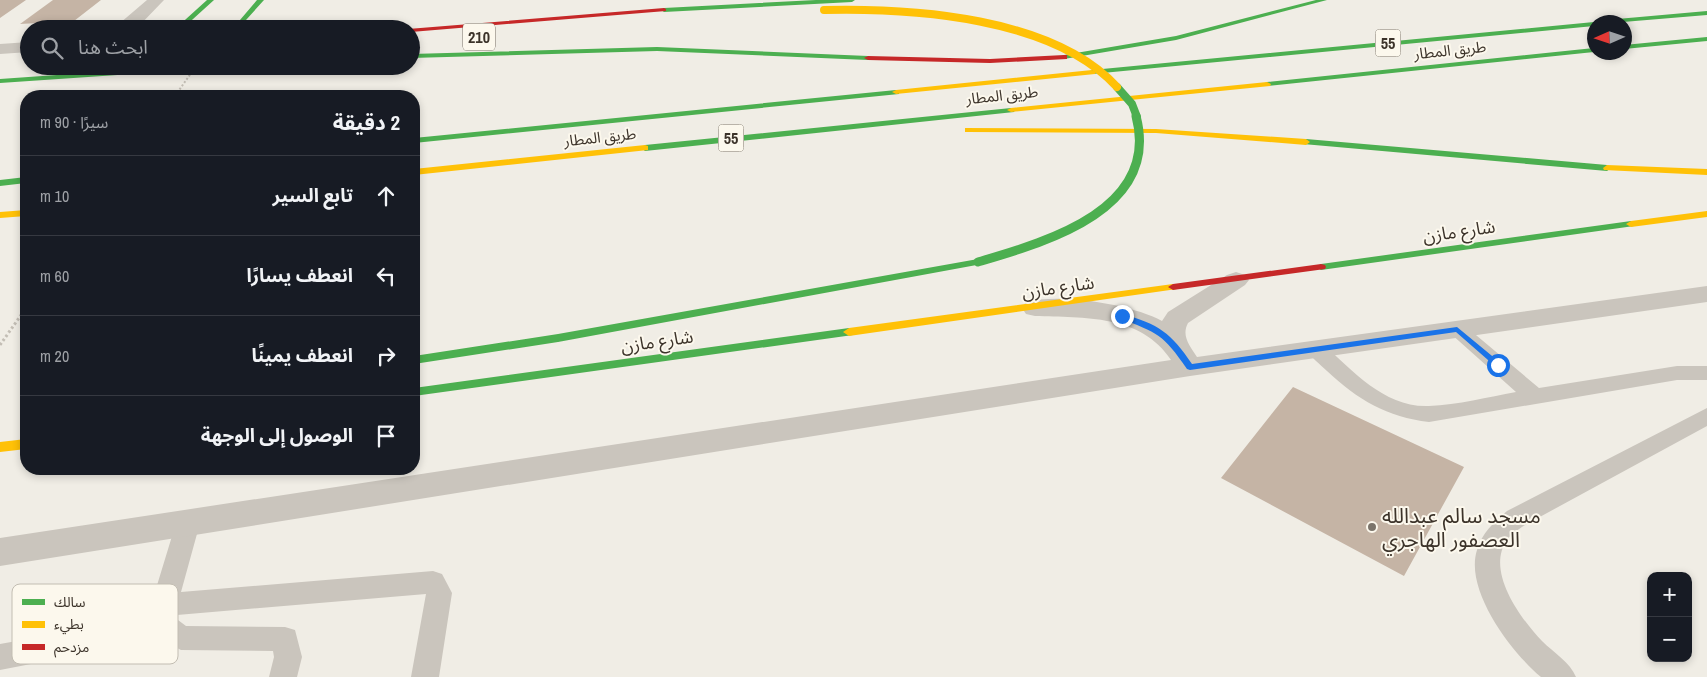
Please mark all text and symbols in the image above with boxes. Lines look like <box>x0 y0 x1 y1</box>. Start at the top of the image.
north arrow <box>1587 15 1632 60</box>
search box <box>20 20 420 75</box>
road number: 210 <box>463 24 495 51</box>
road number: 55 <box>1376 29 1400 56</box>
icon: search <box>38 34 66 62</box>
text: ابحث هنا <box>78 34 148 60</box>
street label: طريق المطار <box>1412 36 1487 64</box>
street label: طريق المطار <box>964 81 1039 109</box>
text: 2 دقيقة <box>333 108 400 137</box>
text: سيرًا · 90 m <box>40 111 108 133</box>
street label: طريق المطار <box>562 123 637 151</box>
road number: 55 <box>718 125 744 152</box>
text: تابع السير <box>272 182 353 208</box>
icon: ahead <box>372 182 400 210</box>
text: 10 m <box>40 185 69 207</box>
street label: شارع مازن <box>1421 214 1497 250</box>
text: انعطف يسارًا <box>247 262 353 288</box>
icon: left <box>372 262 400 290</box>
text: 60 m <box>40 265 69 287</box>
street label: شارع مازن <box>1020 270 1096 306</box>
route end <box>1111 305 1134 328</box>
street label: شارع مازن <box>619 324 695 360</box>
text: انعطف يمينًا <box>252 342 353 368</box>
icon: right <box>372 342 400 370</box>
text: 20 m <box>40 345 69 367</box>
route start <box>1487 354 1510 377</box>
text: الوصول إلى الوجهة <box>201 422 353 448</box>
icon: arrive <box>372 422 400 450</box>
place label: مسجد سالم عبدالله العصفور الهاجري <box>1382 501 1541 555</box>
marker: مسجد سالم عبدالله العصفور الهاجري <box>1366 521 1378 533</box>
map controls <box>1647 572 1692 662</box>
button: + <box>1647 572 1692 617</box>
legend <box>12 584 178 664</box>
text: سالك <box>54 593 86 611</box>
text: بطيء <box>54 615 84 635</box>
button: − <box>1647 617 1692 662</box>
text: مزدحم <box>54 638 89 658</box>

